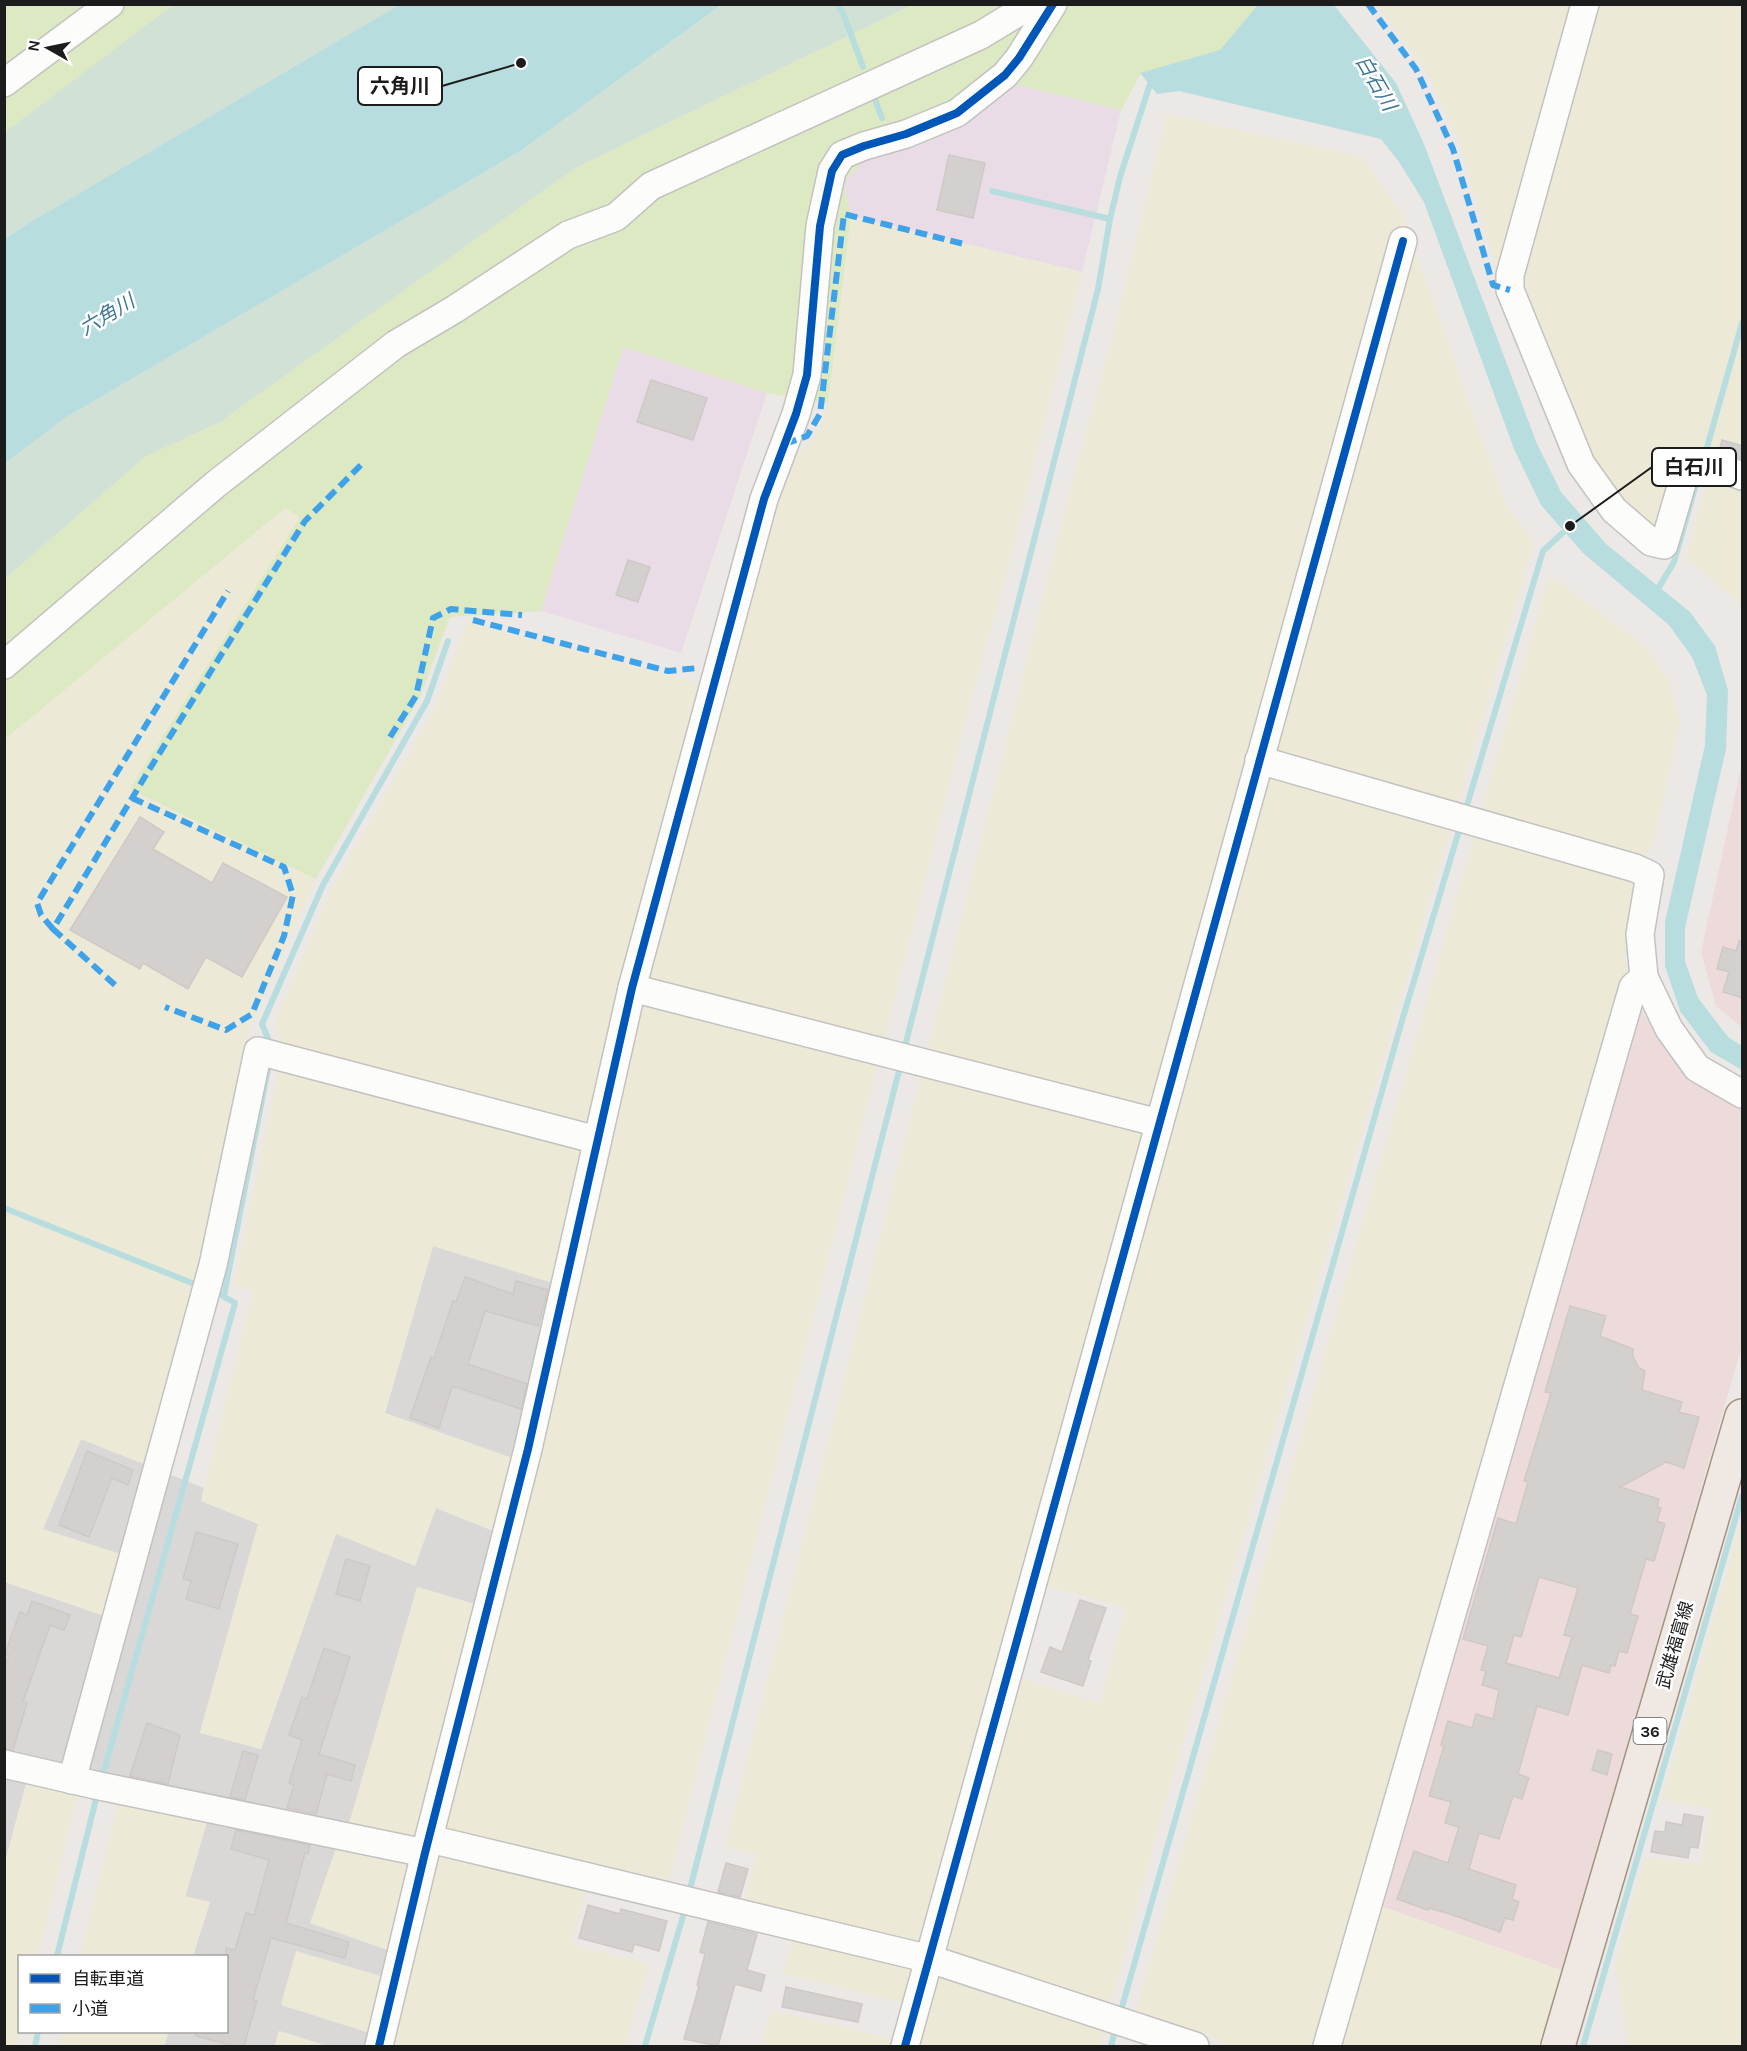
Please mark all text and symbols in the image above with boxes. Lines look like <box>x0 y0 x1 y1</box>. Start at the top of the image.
north arrow <box>18 18 78 78</box>
text: N <box>23 39 44 53</box>
water label: 白石川 <box>1351 51 1402 116</box>
callout: 六角川 <box>358 67 442 105</box>
text: 六角川 <box>370 75 430 98</box>
water label: 六角川 <box>75 289 140 340</box>
callout: 白石川 <box>1652 448 1736 486</box>
text: 白石川 <box>1664 456 1724 479</box>
street label: 武雄福富線 <box>1652 1599 1698 1691</box>
road number: 36 <box>1634 1718 1666 1744</box>
legend <box>18 1955 228 2033</box>
text: 自転車道 <box>72 1968 144 1990</box>
text: 小道 <box>72 1998 108 2020</box>

